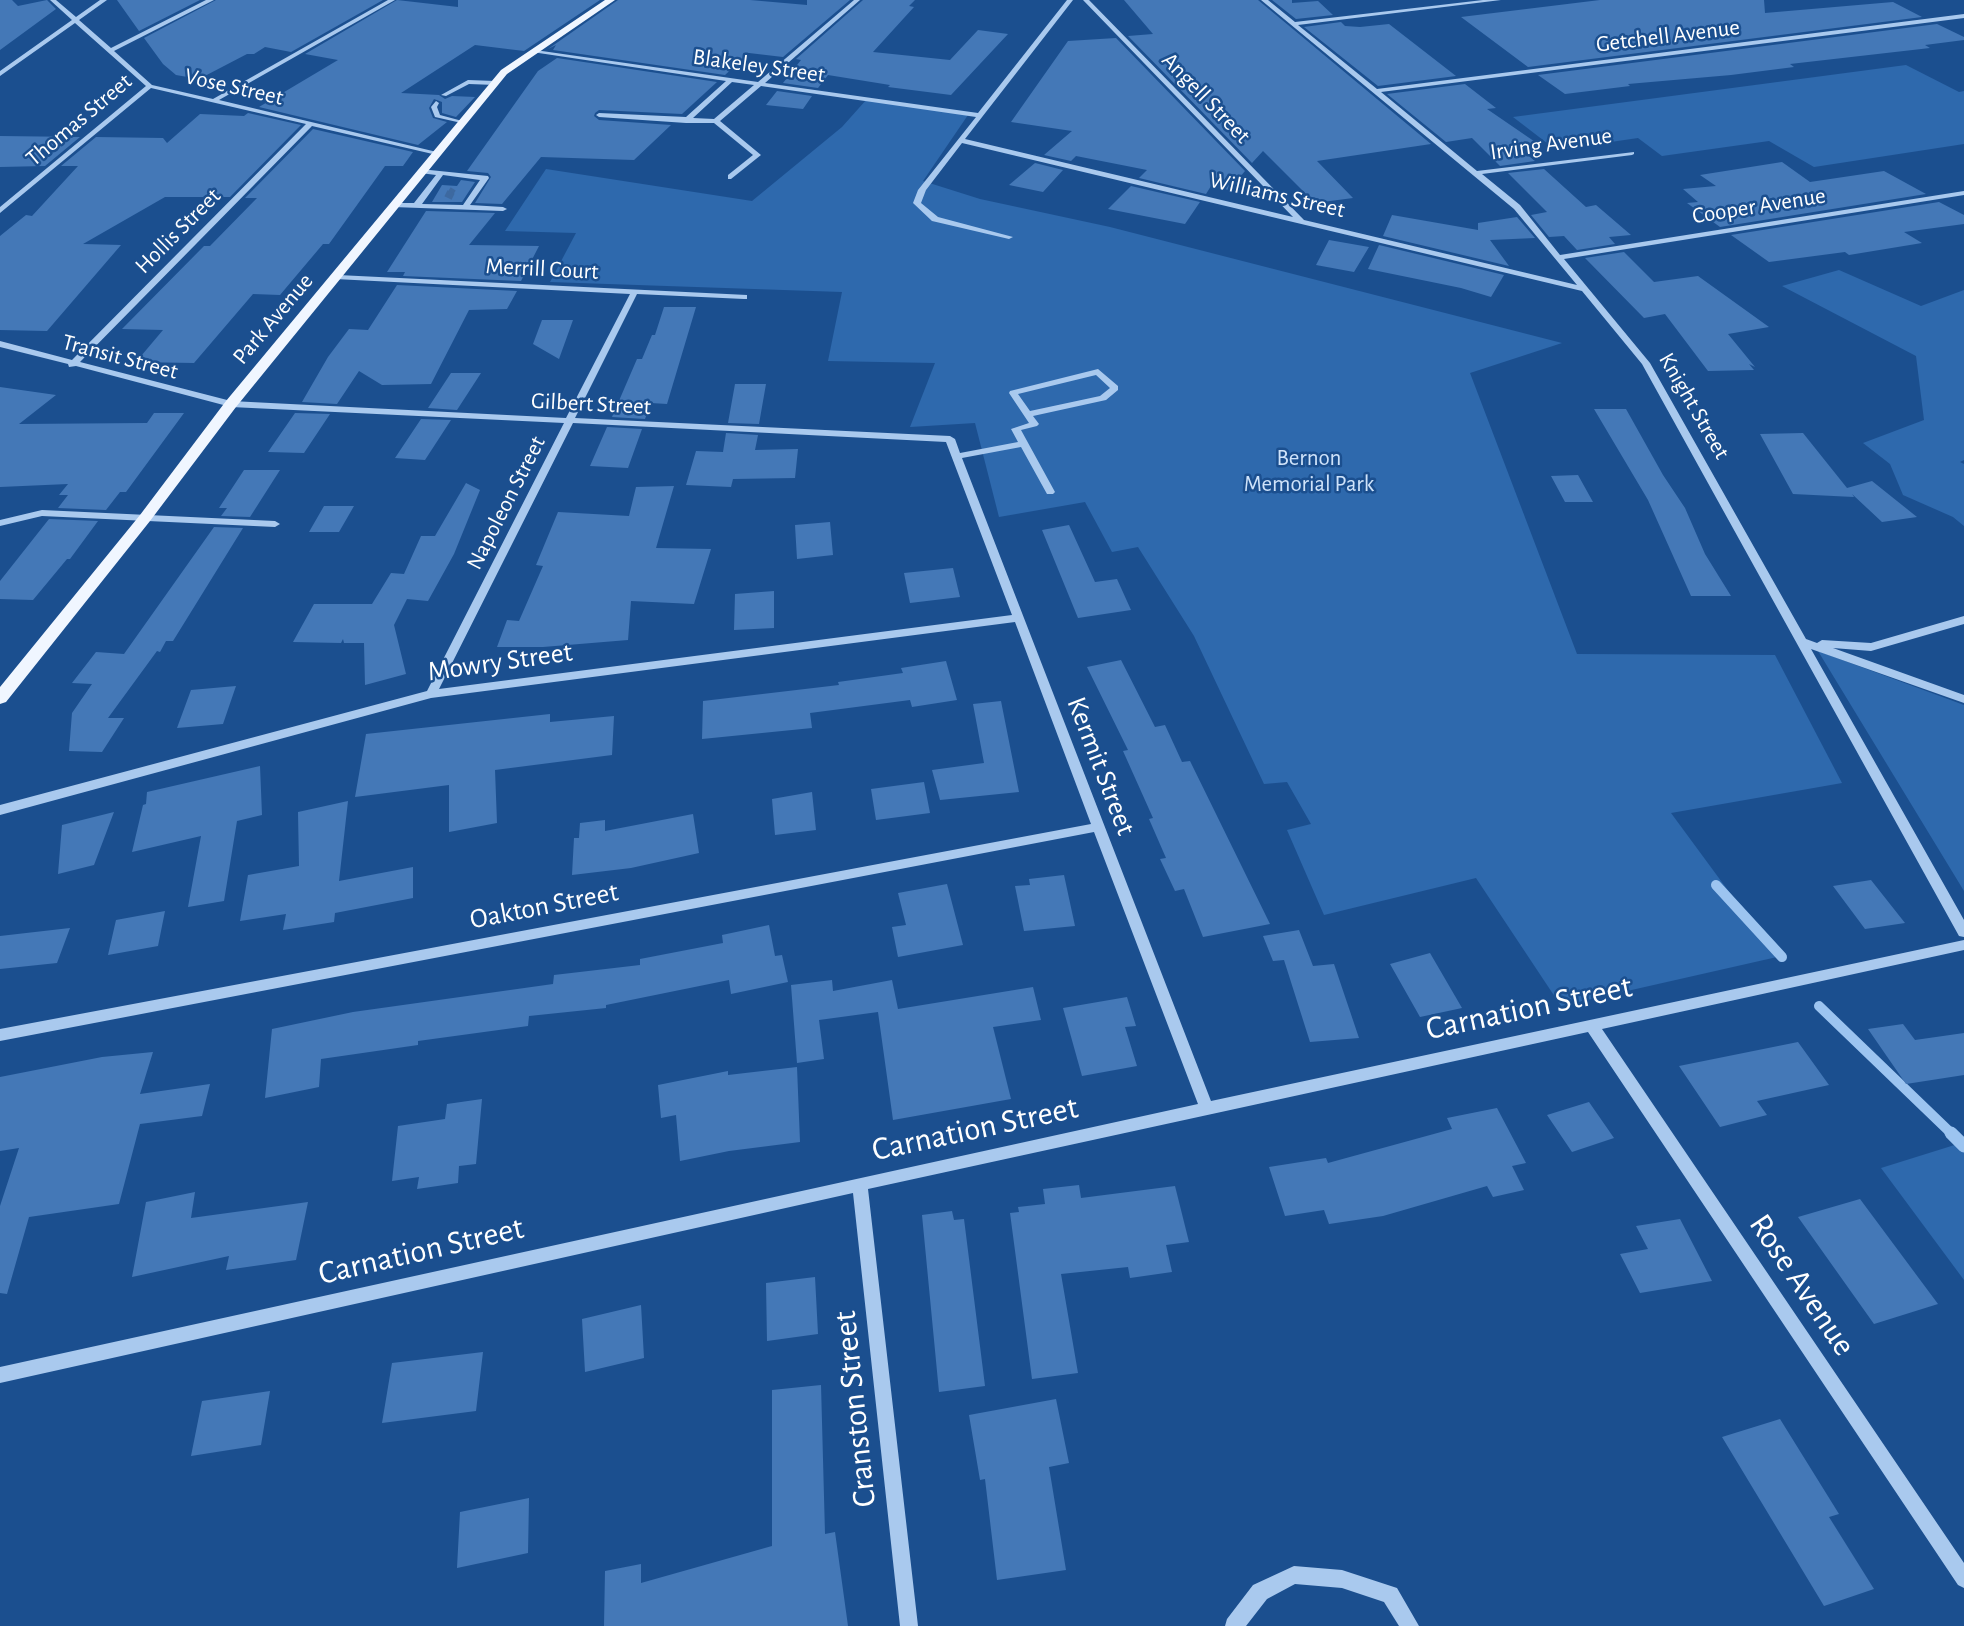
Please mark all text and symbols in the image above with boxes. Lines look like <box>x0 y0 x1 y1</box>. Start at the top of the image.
street label: Getchell Avenue <box>1595 13 1741 59</box>
street label: Blakeley Street <box>691 43 827 89</box>
street label: Angell Street <box>1156 47 1256 149</box>
street label: Vose Street <box>182 62 286 112</box>
street label: Thomas Street <box>21 68 137 172</box>
street label: Irving Avenue <box>1488 122 1614 166</box>
street label: Williams Street <box>1207 166 1347 224</box>
street label: Hollis Street <box>129 182 227 280</box>
street label: Cooper Avenue <box>1690 182 1828 230</box>
street label: Merrill Court <box>485 252 599 286</box>
street label: Park Avenue <box>227 268 319 370</box>
street label: Transit Street <box>59 328 181 386</box>
street label: Knight Street <box>1652 348 1736 464</box>
street label: Gilbert Street <box>530 387 652 421</box>
street label: Napoleon Street <box>461 432 551 574</box>
park label: Bernon Memorial Park <box>1244 444 1374 498</box>
street label: Mowry Street <box>426 635 574 689</box>
street label: Kermit Street <box>1059 692 1143 840</box>
street label: Oakton Street <box>467 875 621 937</box>
street label: Carnation Street <box>1422 967 1636 1049</box>
street label: Carnation Street <box>868 1088 1082 1170</box>
street label: Rose Avenue <box>1740 1207 1864 1363</box>
street label: Carnation Street <box>314 1208 528 1294</box>
street label: Cranston Street <box>825 1309 885 1509</box>

